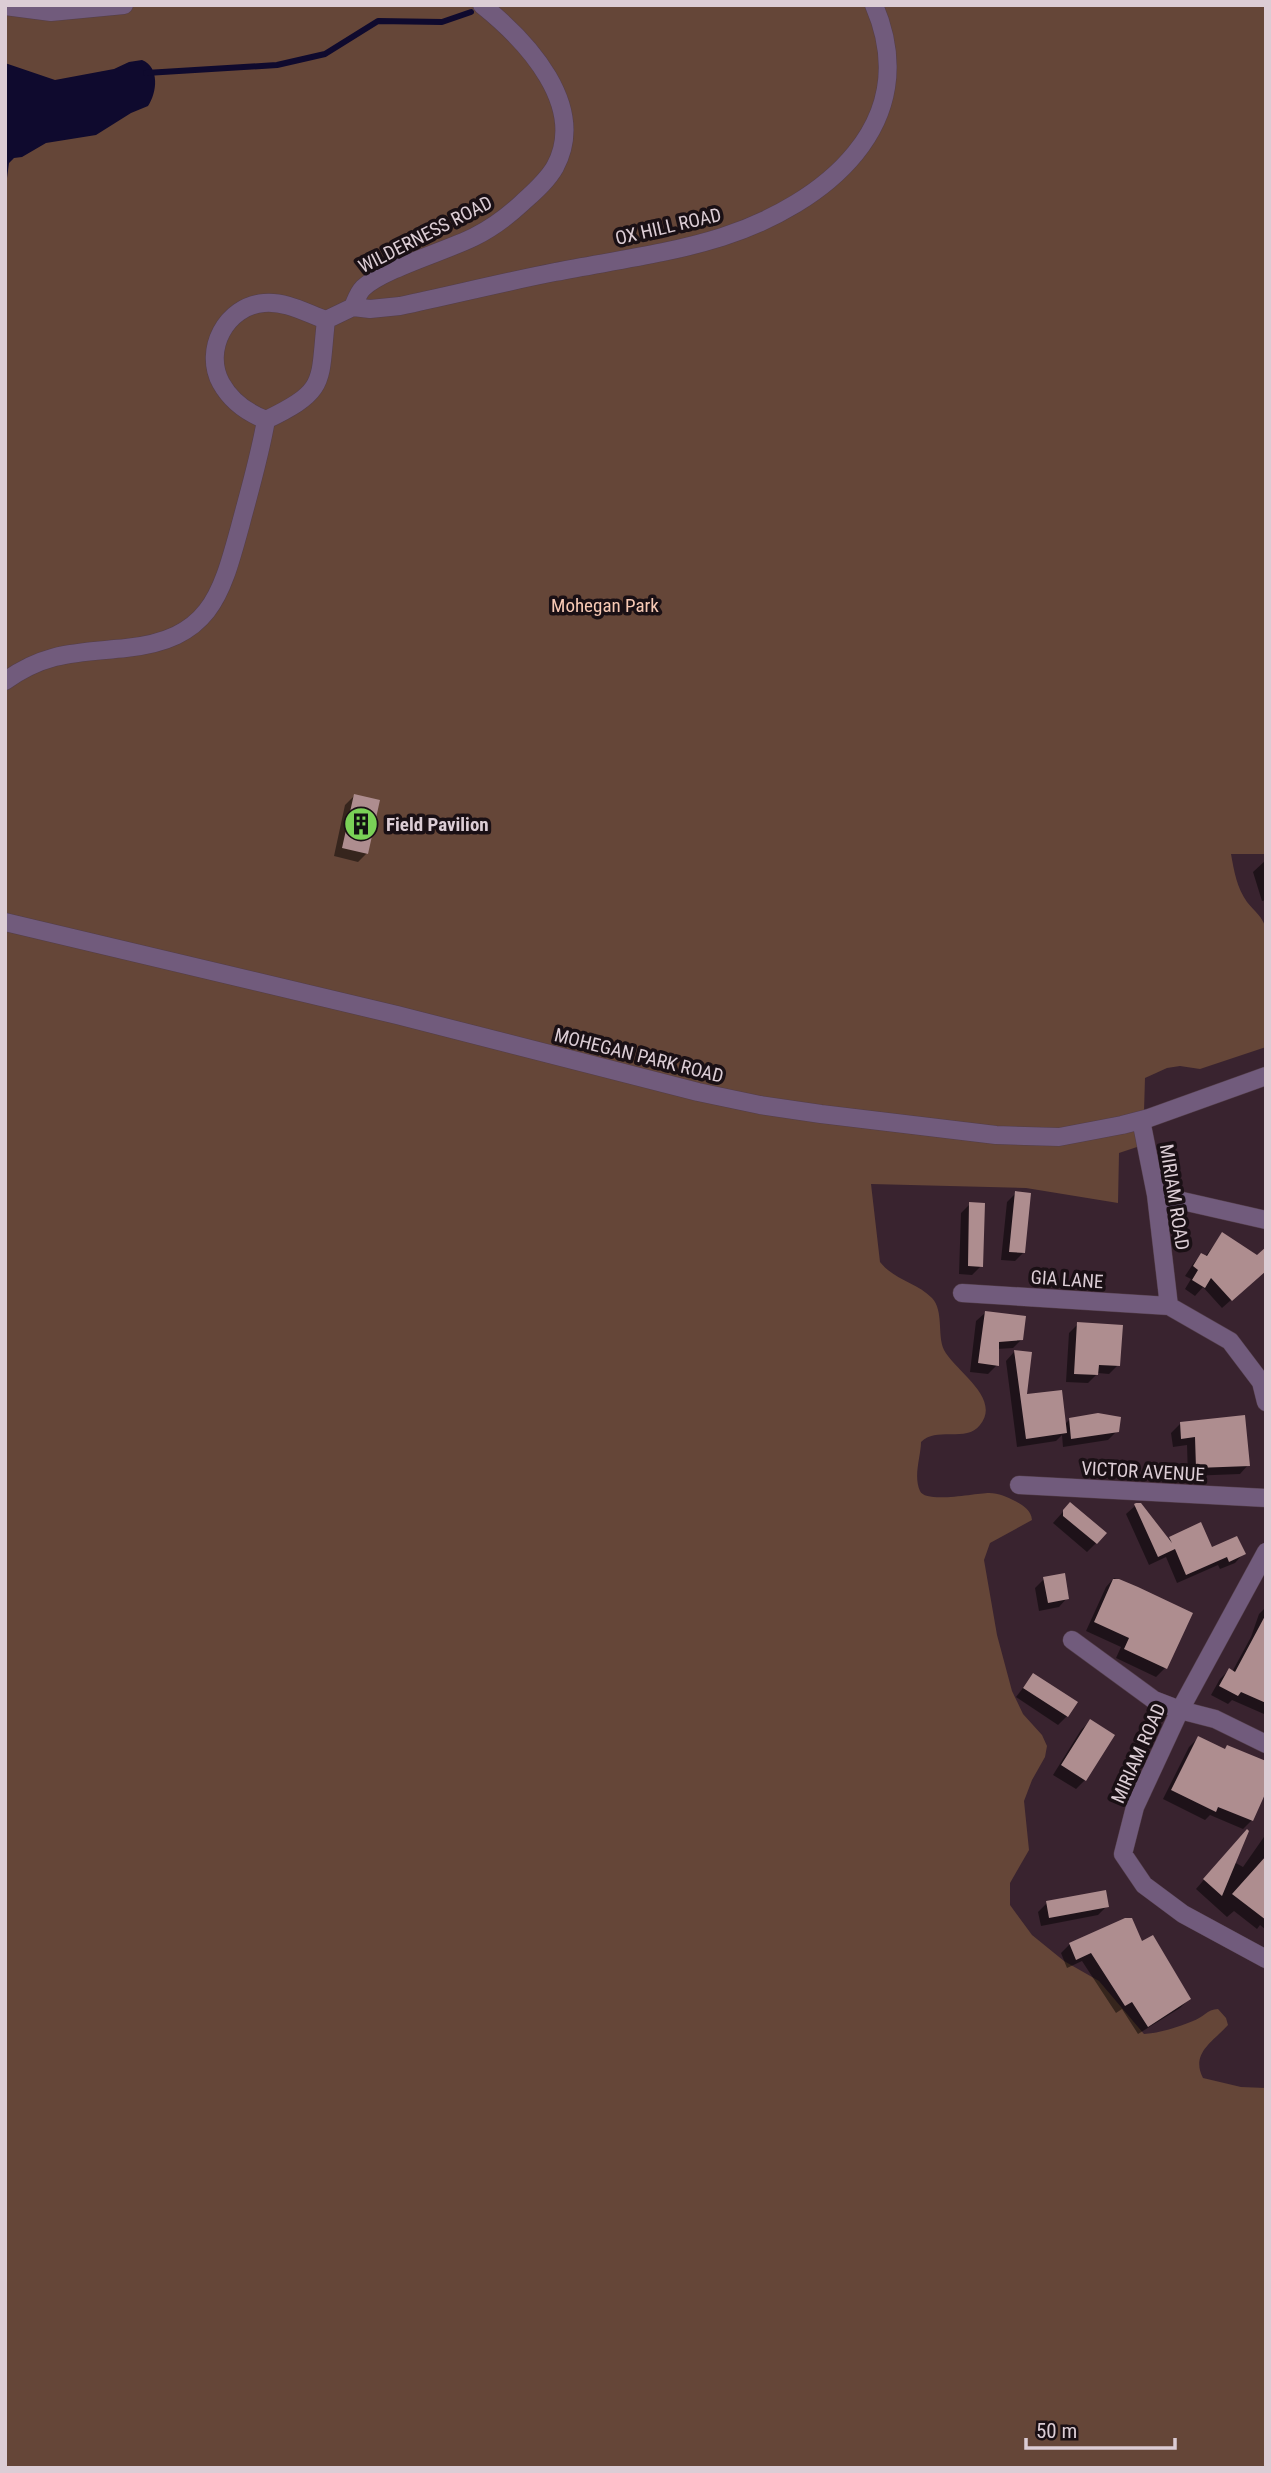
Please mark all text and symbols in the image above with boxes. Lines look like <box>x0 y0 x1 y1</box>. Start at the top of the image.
street label: WILDERNESS ROAD <box>355 191 496 278</box>
street label: OX HILL ROAD <box>613 203 723 250</box>
park label: Mohegan Park <box>551 594 659 617</box>
building icon: Field Pavilion <box>342 805 380 843</box>
place label: Field Pavilion <box>386 813 489 836</box>
street label: MOHEGAN PARK ROAD <box>552 1023 726 1088</box>
street label: MIRIAM ROAD <box>1155 1142 1194 1252</box>
street label: GIA LANE <box>1030 1265 1104 1294</box>
street label: VICTOR AVENUE <box>1081 1457 1205 1486</box>
street label: MIRIAM ROAD <box>1106 1700 1171 1807</box>
scale bar <box>1026 2406 1175 2450</box>
text: 50 m <box>1036 2419 1077 2443</box>

